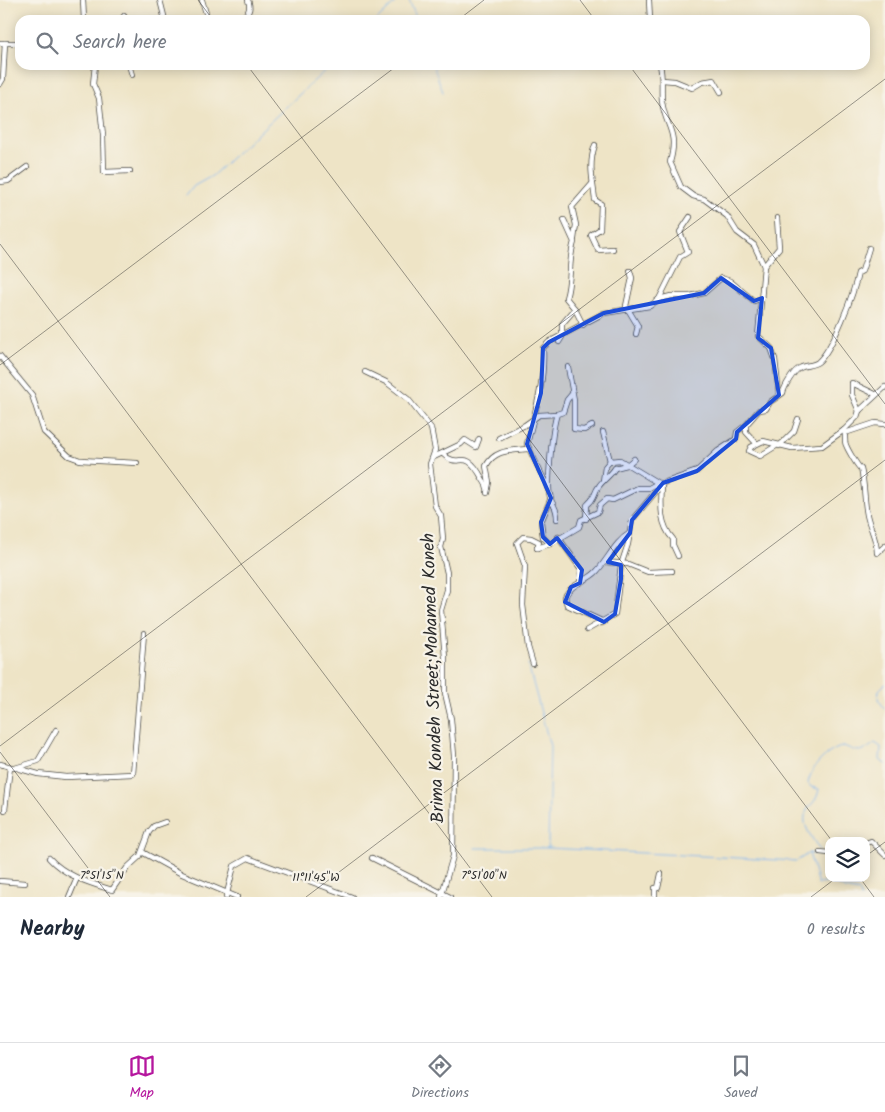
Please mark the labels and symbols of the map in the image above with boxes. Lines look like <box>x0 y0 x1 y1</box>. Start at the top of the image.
street label: Brima Kondeh Street;Mohamed Koneh <box>414 532 454 824</box>
text: 7°51'15"N <box>80 866 124 885</box>
text: 7°51'00"N <box>461 866 507 885</box>
text: 11°11'45"W <box>292 868 340 887</box>

